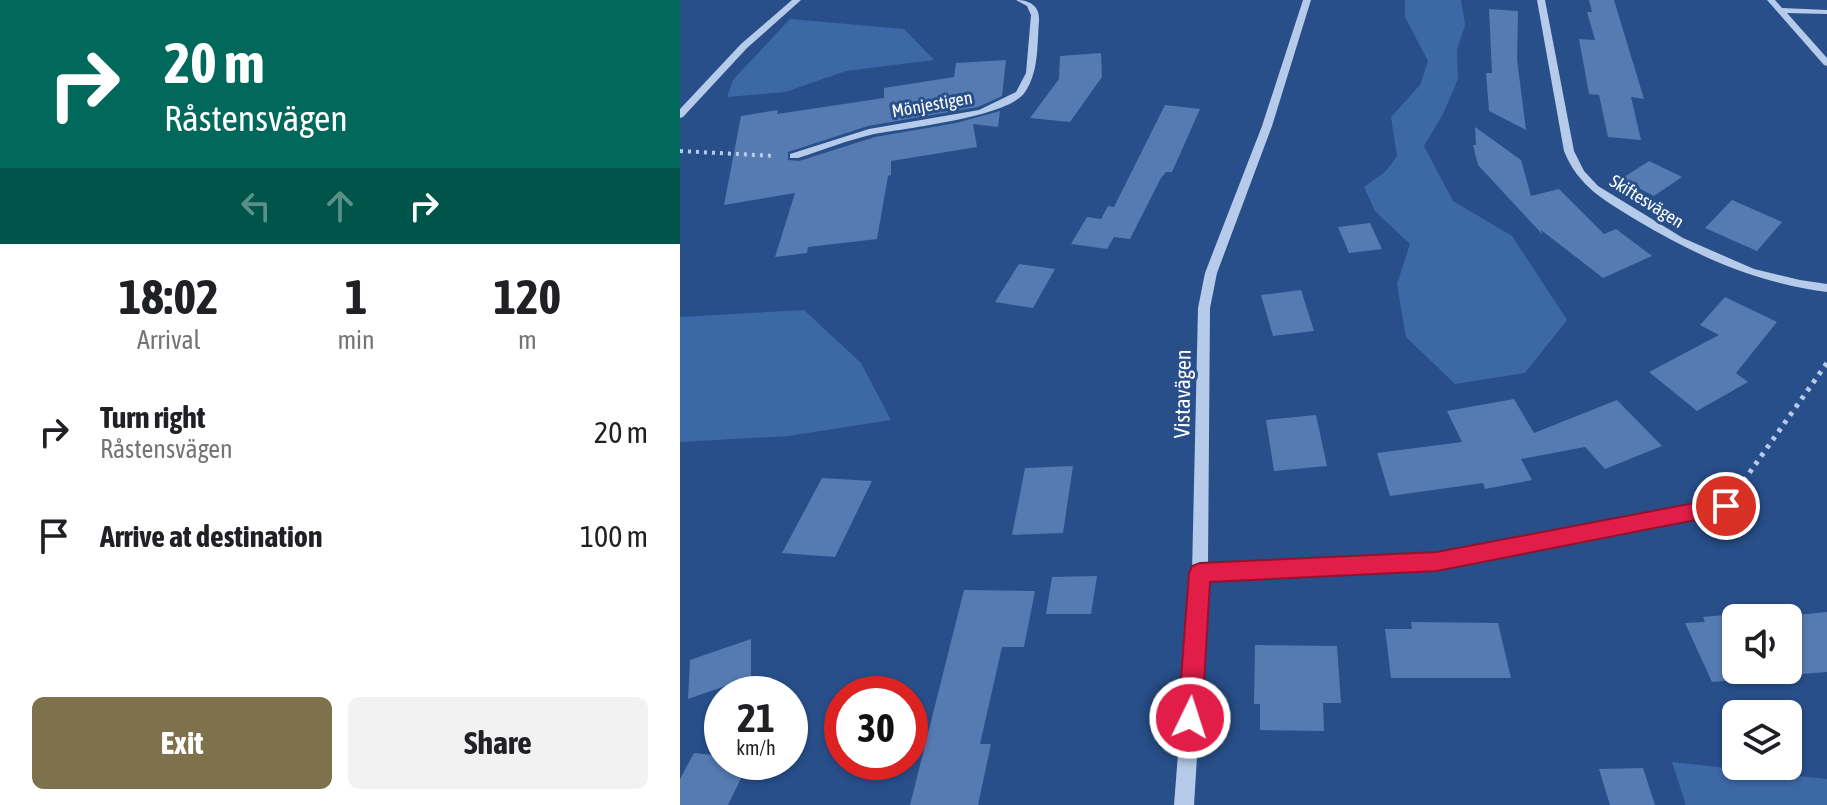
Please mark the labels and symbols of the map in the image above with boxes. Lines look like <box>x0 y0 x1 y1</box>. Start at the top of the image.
street label: Mönjestigen <box>890 87 974 121</box>
street label: Skiftesvägen <box>1606 170 1688 232</box>
street label: Vistavägen <box>1168 349 1196 439</box>
pin <box>1692 472 1760 540</box>
speed limit sign: 30 <box>824 676 928 780</box>
position arrow <box>1148 676 1232 760</box>

